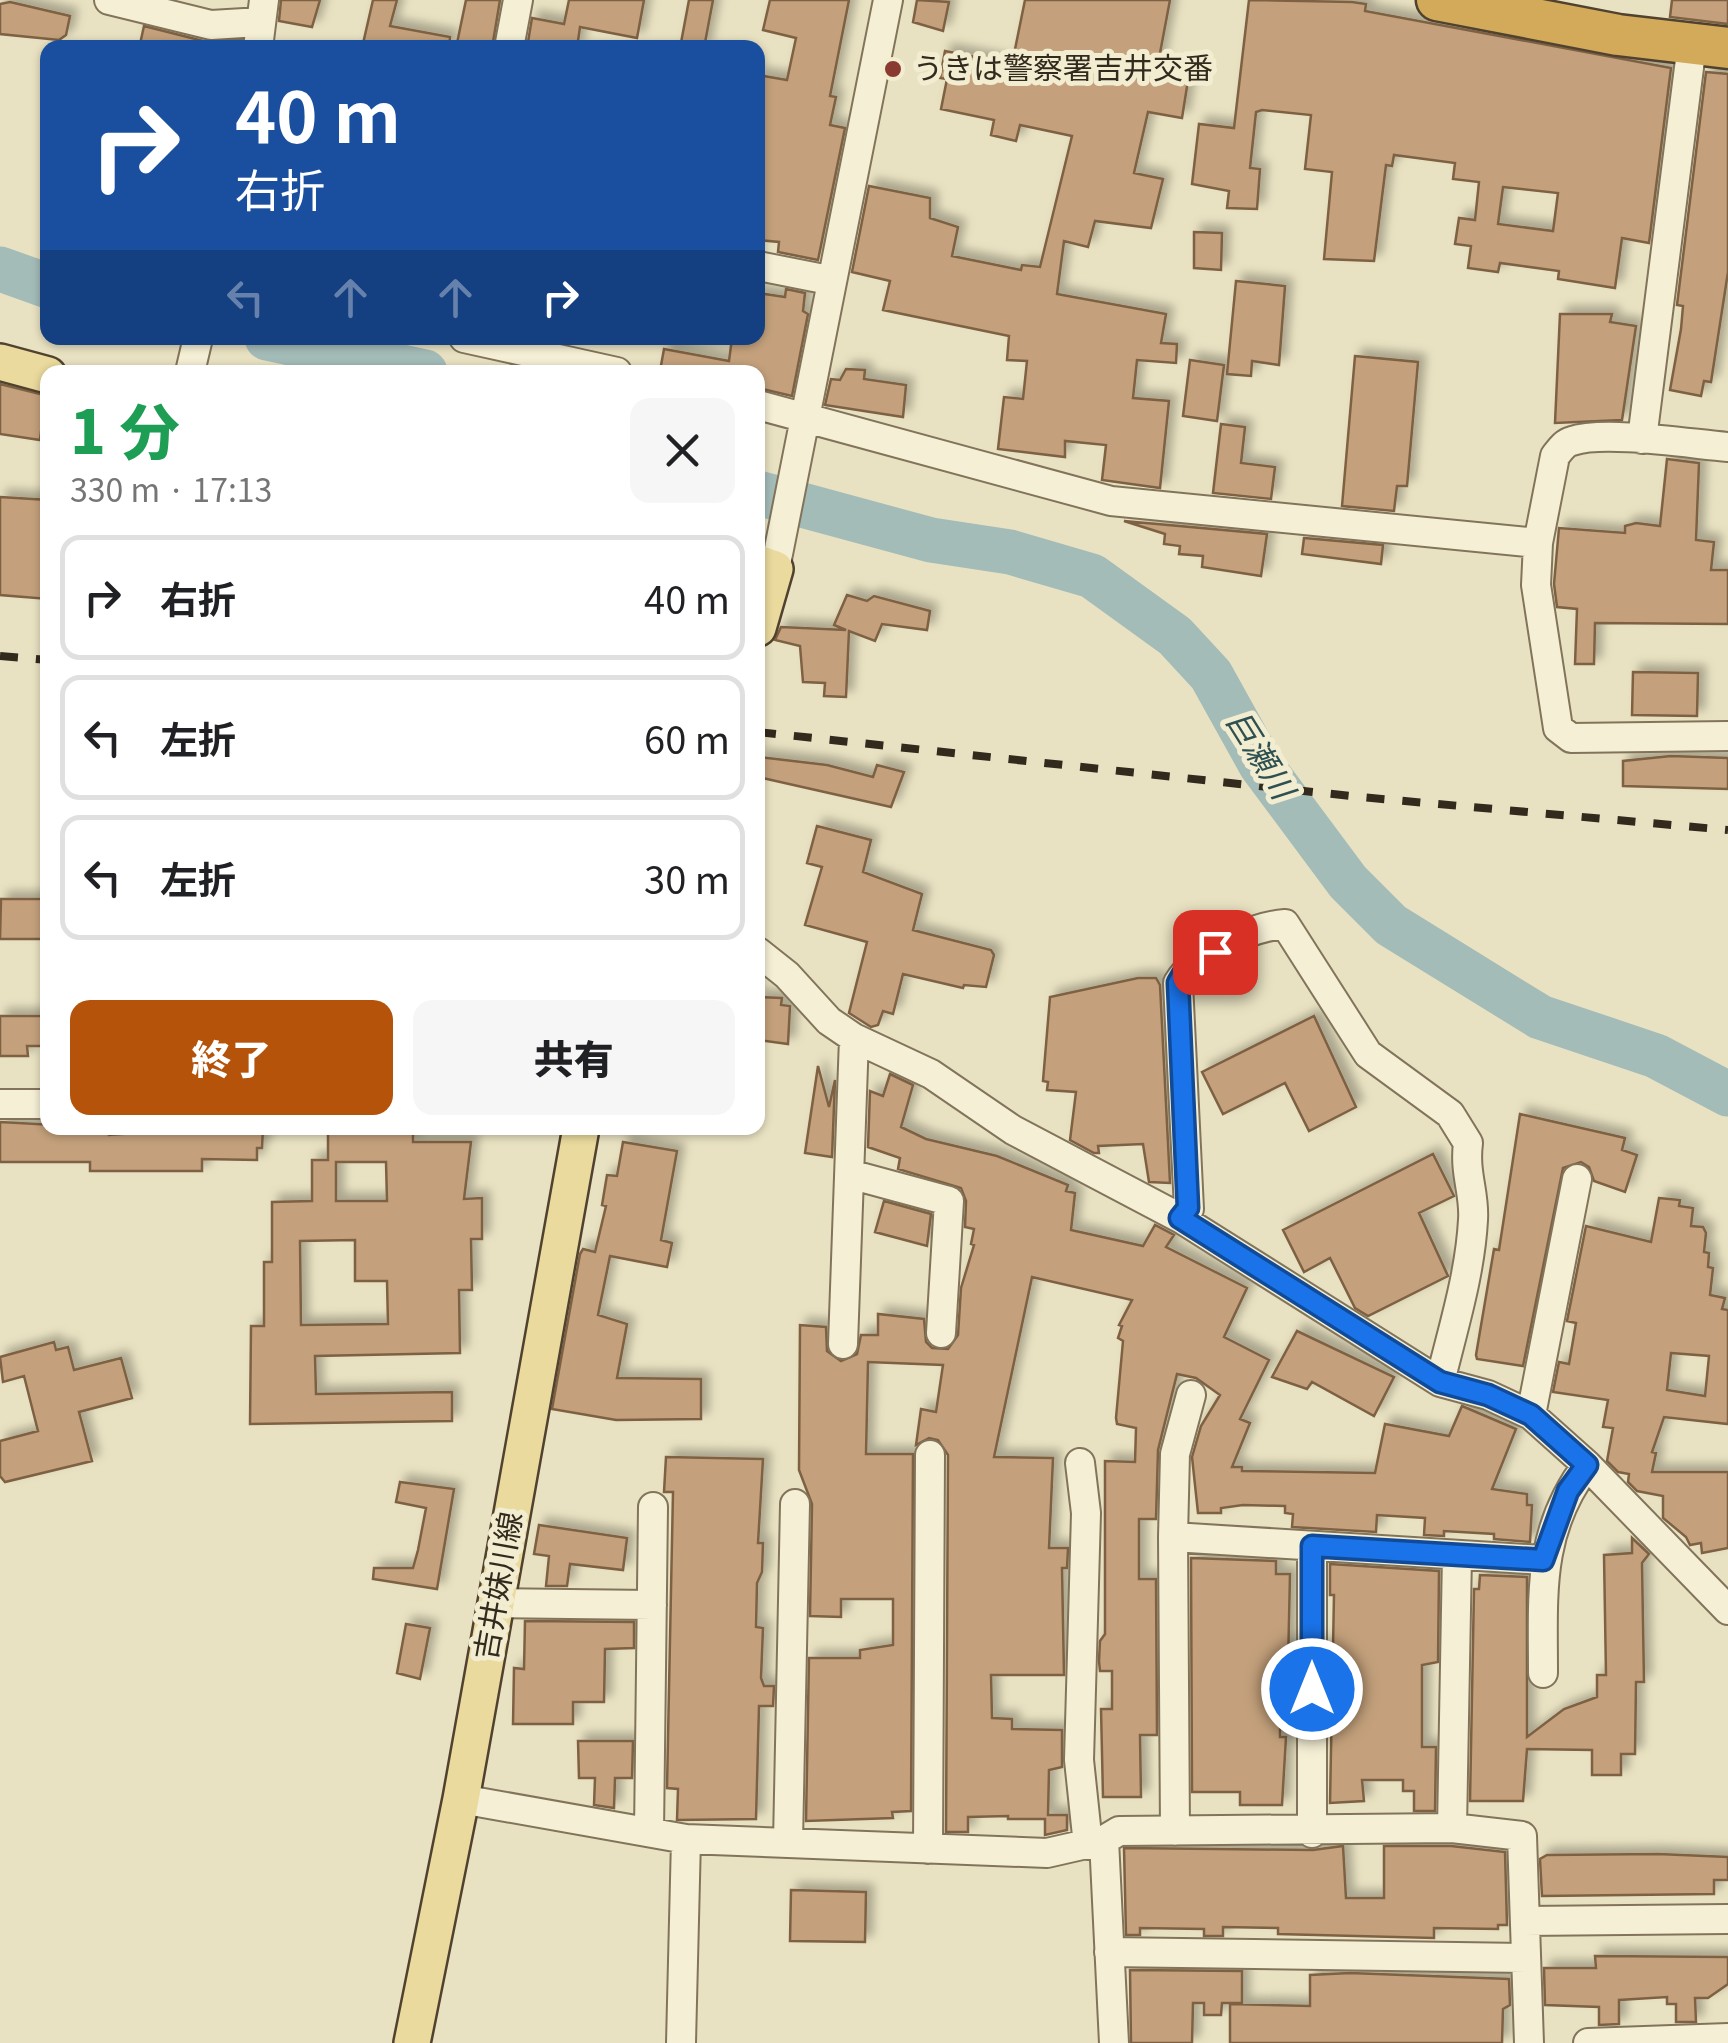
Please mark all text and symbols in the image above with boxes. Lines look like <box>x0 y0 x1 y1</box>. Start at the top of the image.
place label: うきは警察署吉井交番 <box>913 44 1213 88</box>
marker: うきは警察署吉井交番 <box>882 58 904 80</box>
text: 40 m <box>235 62 401 163</box>
icon: right <box>70 80 200 210</box>
text: 右折 <box>235 155 325 220</box>
icon: left <box>218 270 273 325</box>
icon: ahead <box>323 270 378 325</box>
icon: ahead <box>428 270 483 325</box>
icon: right <box>533 270 588 325</box>
text: 1 分 <box>70 384 180 471</box>
button: close <box>630 398 735 503</box>
text: 330 m · 17:13 <box>70 465 272 511</box>
icon: right <box>75 570 130 625</box>
text: 右折 <box>160 570 236 625</box>
text: 40 m <box>644 570 730 625</box>
water label: 巨瀬川 <box>1218 701 1309 809</box>
icon: left <box>75 710 130 765</box>
text: 左折 <box>160 710 236 765</box>
text: 60 m <box>644 710 730 765</box>
icon: left <box>75 850 130 905</box>
text: 左折 <box>160 850 236 905</box>
text: 30 m <box>644 850 730 905</box>
pin <box>1173 910 1258 995</box>
icon: arrive <box>1188 925 1243 980</box>
button: 終了 <box>70 1000 393 1115</box>
button: 共有 <box>413 1000 735 1115</box>
street label: 吉井妹川線 <box>461 1508 531 1663</box>
position arrow <box>1260 1637 1364 1741</box>

